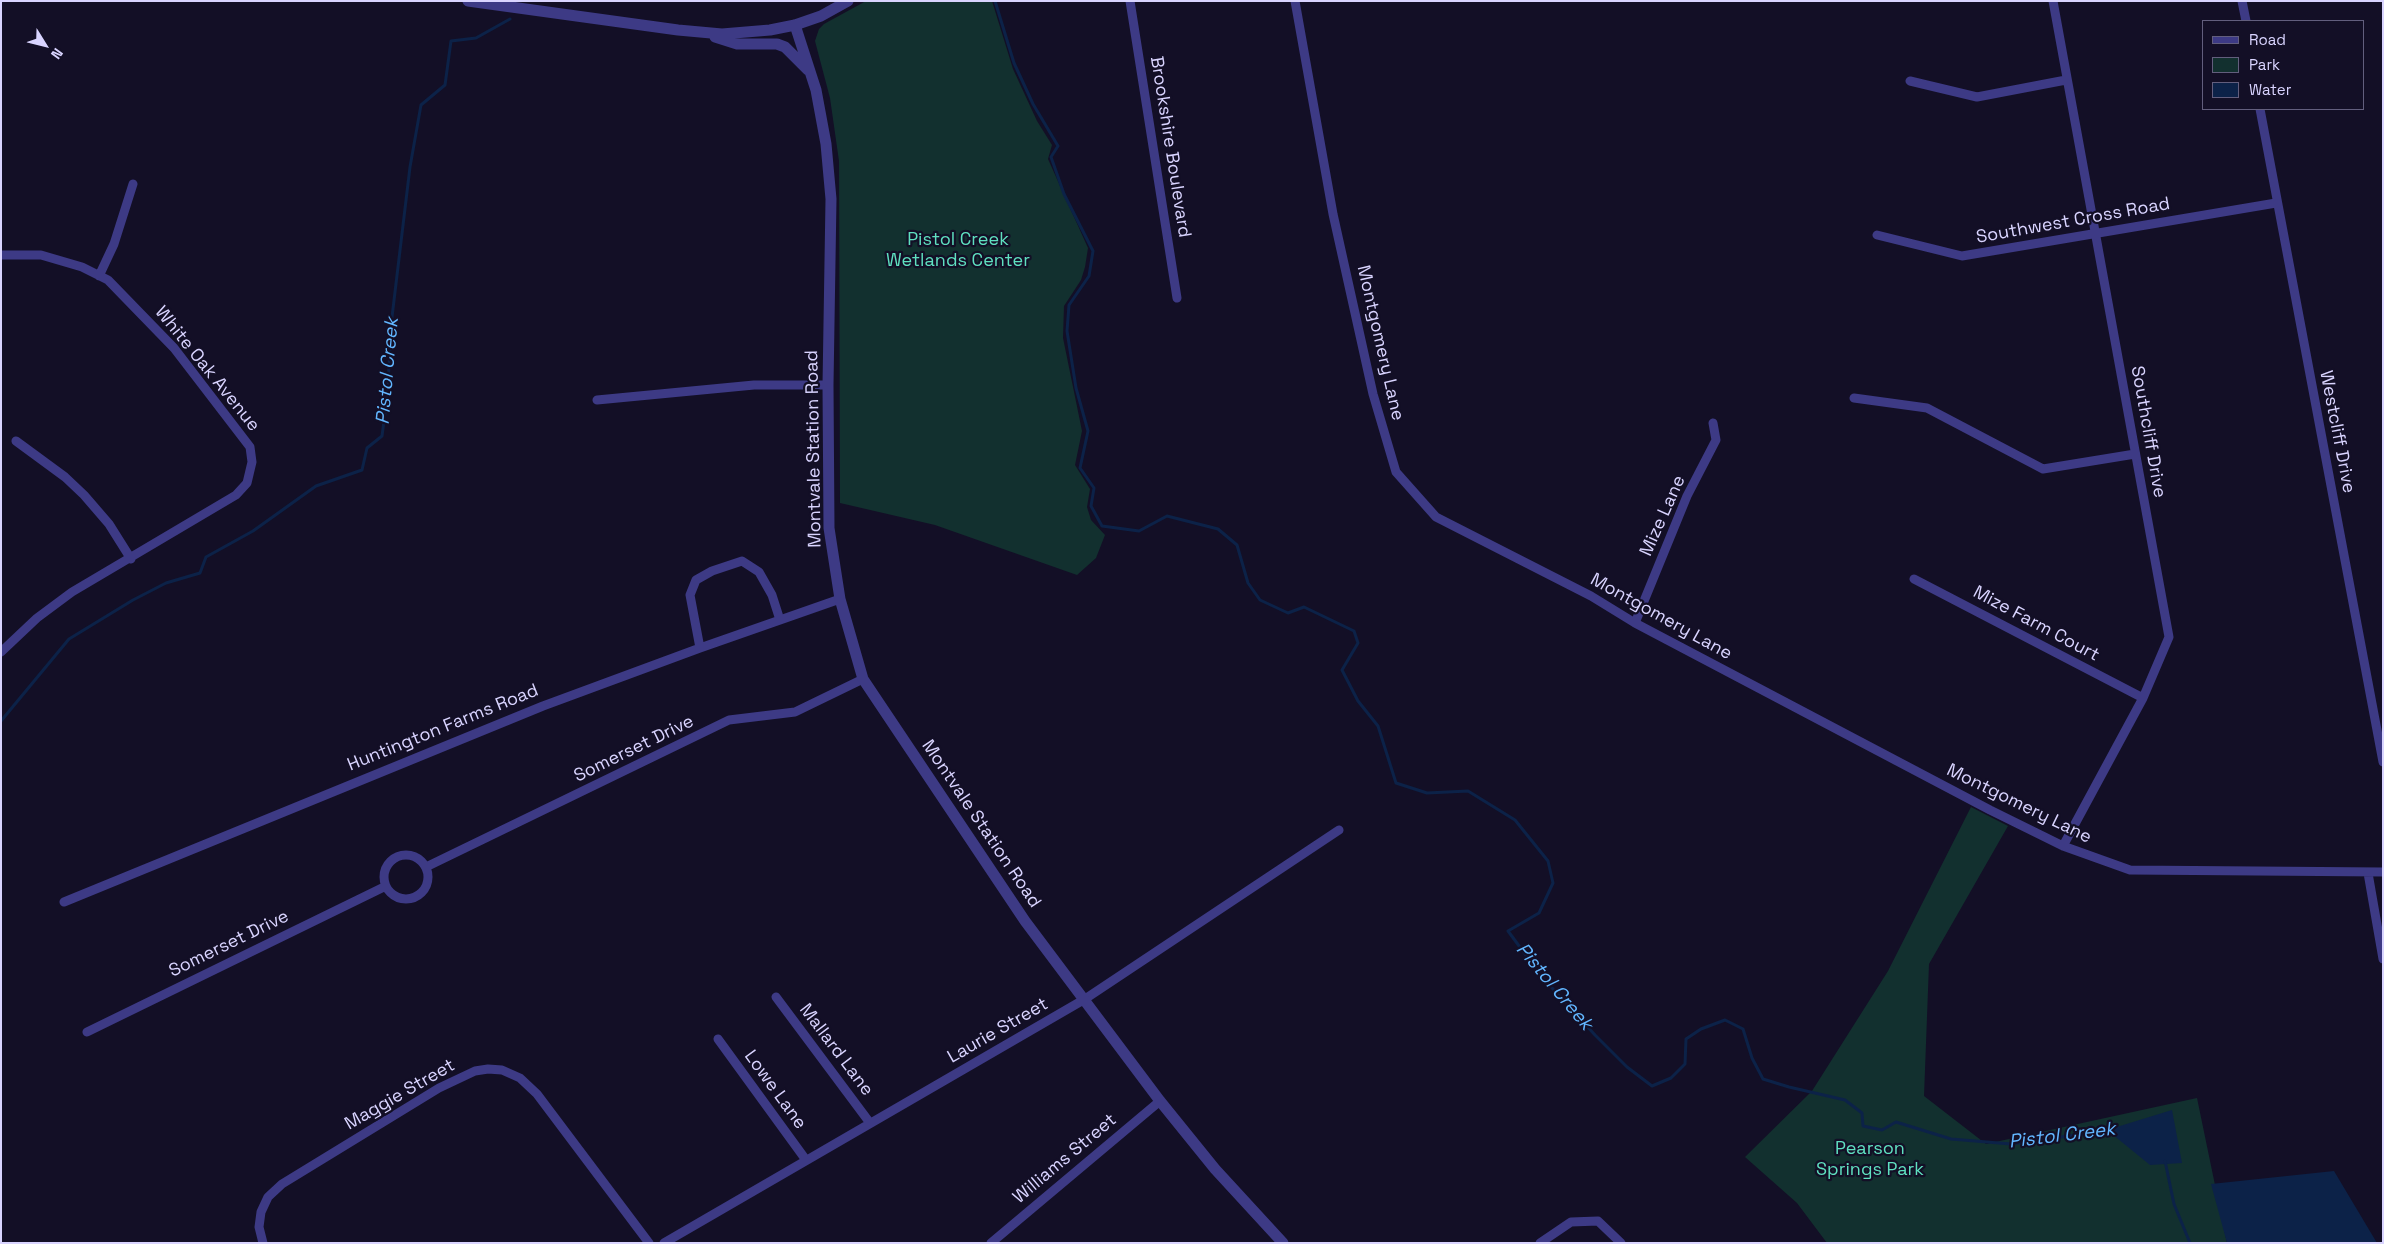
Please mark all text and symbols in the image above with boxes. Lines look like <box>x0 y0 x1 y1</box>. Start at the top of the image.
north arrow <box>20 20 70 70</box>
legend <box>2202 20 2364 110</box>
text: Road <box>2249 30 2286 49</box>
text: N <box>47 45 67 63</box>
street label: Brookshire Boulevard <box>1145 55 1195 239</box>
text: Park <box>2249 55 2280 74</box>
text: Water <box>2249 80 2291 99</box>
street label: Southwest Cross Road <box>1974 193 2172 249</box>
park label: Pistol Creek Wetlands Center <box>886 229 1030 272</box>
street label: Montgomery Lane <box>1352 263 1408 423</box>
street label: White Oak Avenue <box>150 302 264 436</box>
water label: Pistol Creek <box>372 317 404 425</box>
street label: Montvale Station Road <box>801 350 827 548</box>
street label: Southcliff Drive <box>2126 364 2170 500</box>
street label: Westcliff Drive <box>2315 369 2359 495</box>
street label: Mize Lane <box>1636 472 1690 560</box>
street label: Montgomery Lane <box>1586 569 1736 665</box>
street label: Mize Farm Court <box>1969 582 2103 666</box>
street label: Huntington Farms Road <box>344 680 542 776</box>
street label: Somerset Drive <box>571 711 697 787</box>
street label: Montvale Station Road <box>917 736 1045 912</box>
street label: Montgomery Lane <box>1943 760 2095 848</box>
street label: Somerset Drive <box>166 906 292 982</box>
water label: Pistol Creek <box>1511 939 1597 1035</box>
street label: Laurie Street <box>944 994 1052 1068</box>
street label: Mallard Lane <box>794 1000 878 1100</box>
street label: Lowe Lane <box>739 1046 811 1134</box>
street label: Maggie Street <box>341 1055 459 1135</box>
street label: Williams Street <box>1009 1109 1121 1209</box>
water label: Pistol Creek <box>2007 1118 2117 1154</box>
park label: Pearson Springs Park <box>1816 1138 1924 1180</box>

